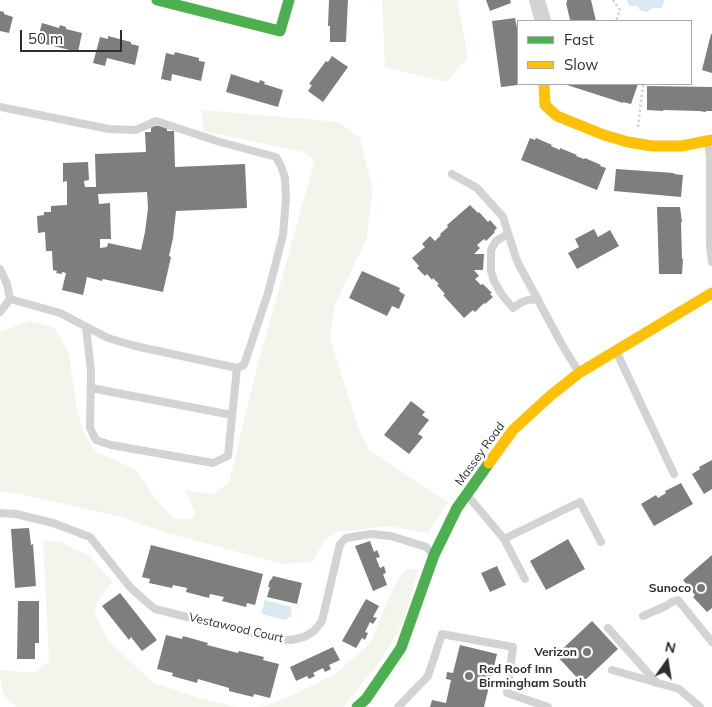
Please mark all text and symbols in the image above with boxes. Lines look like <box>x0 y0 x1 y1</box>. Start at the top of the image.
scale bar <box>22 20 125 52</box>
legend <box>517 20 692 85</box>
text: 50 m <box>28 29 63 48</box>
text: Fast <box>564 30 594 49</box>
text: Slow <box>564 55 598 74</box>
street label: Massey Road <box>452 420 508 488</box>
place label: Sunoco <box>649 581 691 595</box>
marker: Sunoco <box>695 582 707 594</box>
street label: Vestawood Court <box>187 610 285 646</box>
north arrow <box>642 637 692 687</box>
text: N <box>663 637 678 657</box>
place label: Verizon <box>534 645 577 659</box>
marker: Verizon <box>581 646 593 658</box>
place label: Red Roof Inn Birmingham South <box>479 662 586 690</box>
marker: Red Roof Inn Birmingham South <box>463 670 475 682</box>

